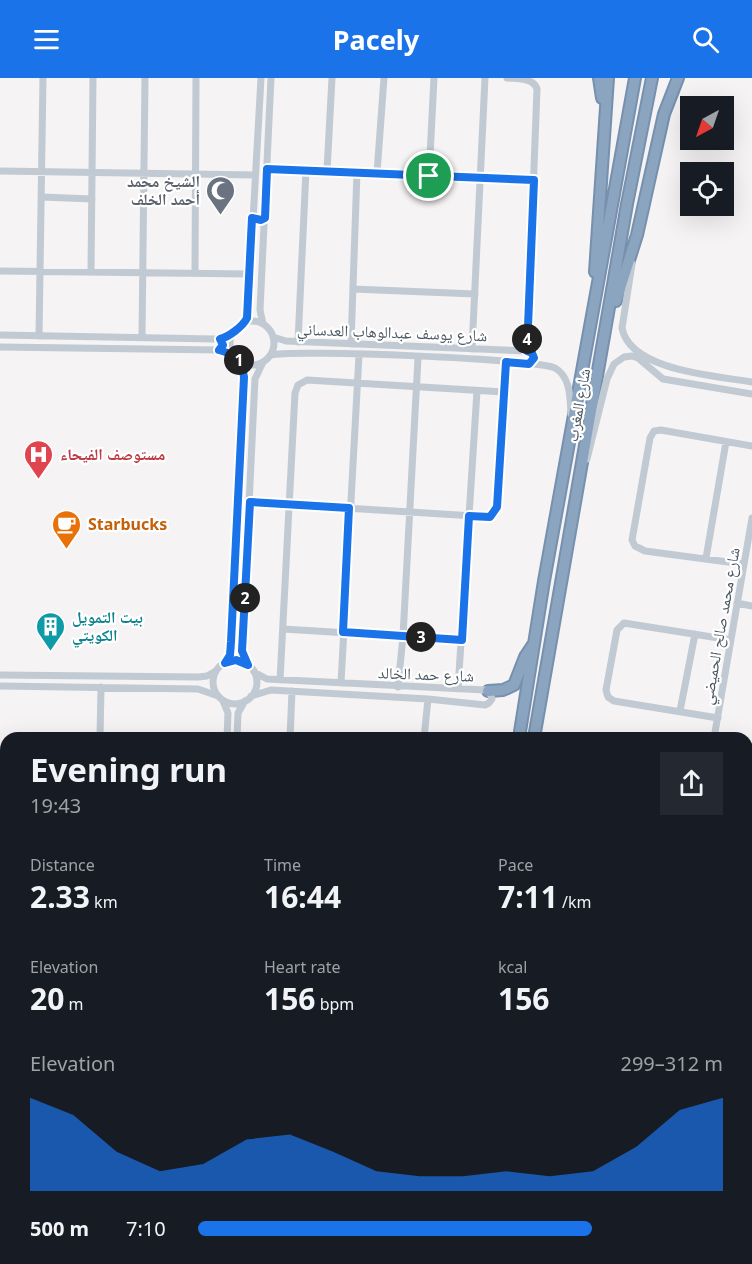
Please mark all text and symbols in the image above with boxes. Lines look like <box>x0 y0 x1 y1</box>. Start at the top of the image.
text: Pacely <box>333 21 419 58</box>
icon: menu <box>30 23 63 56</box>
icon: search <box>689 23 722 56</box>
north arrow <box>680 96 734 150</box>
map controls <box>680 96 734 216</box>
pin <box>403 150 454 201</box>
icon: arrive <box>412 159 445 192</box>
button: locate <box>680 162 734 216</box>
place label: الشيخ محمد أحمد الخلف <box>127 170 200 210</box>
mosque icon: الشيخ محمد أحمد الخلف <box>205 174 237 216</box>
street label: شارع يوسف عبدالوهاب العدساني <box>296 318 488 348</box>
pin: 4 <box>512 324 542 354</box>
text: 4 <box>522 328 532 350</box>
pin: 1 <box>224 345 254 375</box>
text: 1 <box>234 349 244 371</box>
street label: شارع المغرب <box>561 367 595 443</box>
hospital icon: مستوصف الفيحاء <box>23 438 55 480</box>
place label: مستوصف الفيحاء <box>60 443 165 465</box>
cafe icon: Starbucks <box>51 508 83 550</box>
place label: Starbucks <box>88 513 167 535</box>
street label: شارع محمد صالح الحميضي <box>695 546 747 707</box>
pin: 2 <box>230 583 260 613</box>
text: 2 <box>240 587 250 609</box>
place label: بيت التمويل الكويتي <box>72 606 143 648</box>
building icon: بيت التمويل الكويتي <box>35 610 67 652</box>
pin: 3 <box>406 622 436 652</box>
text: 3 <box>416 626 426 648</box>
street label: شارع حمد الخالد <box>378 661 474 687</box>
text: Evening run <box>30 747 227 792</box>
button: share <box>660 752 723 815</box>
text: 19:43 <box>30 792 81 819</box>
text: Distance <box>30 854 95 876</box>
text: Time <box>264 854 301 876</box>
text: Pace <box>498 854 533 876</box>
text: 2.33 <box>30 876 90 917</box>
text: 16:44 <box>264 876 341 917</box>
text: 7:11 <box>498 876 558 917</box>
text: km <box>90 891 118 913</box>
text: /km <box>558 891 592 913</box>
text: Elevation <box>30 956 98 978</box>
text: Heart rate <box>264 956 340 978</box>
text: kcal <box>498 956 527 978</box>
text: 20 <box>30 978 64 1019</box>
text: 156 <box>264 978 315 1019</box>
text: 156 <box>498 978 549 1019</box>
text: m <box>64 993 83 1015</box>
text: bpm <box>315 993 354 1015</box>
text: Elevation <box>30 1050 115 1077</box>
text: 299–312 m <box>620 1050 723 1077</box>
text: 500 m <box>30 1215 89 1242</box>
text: 7:10 <box>126 1215 166 1242</box>

